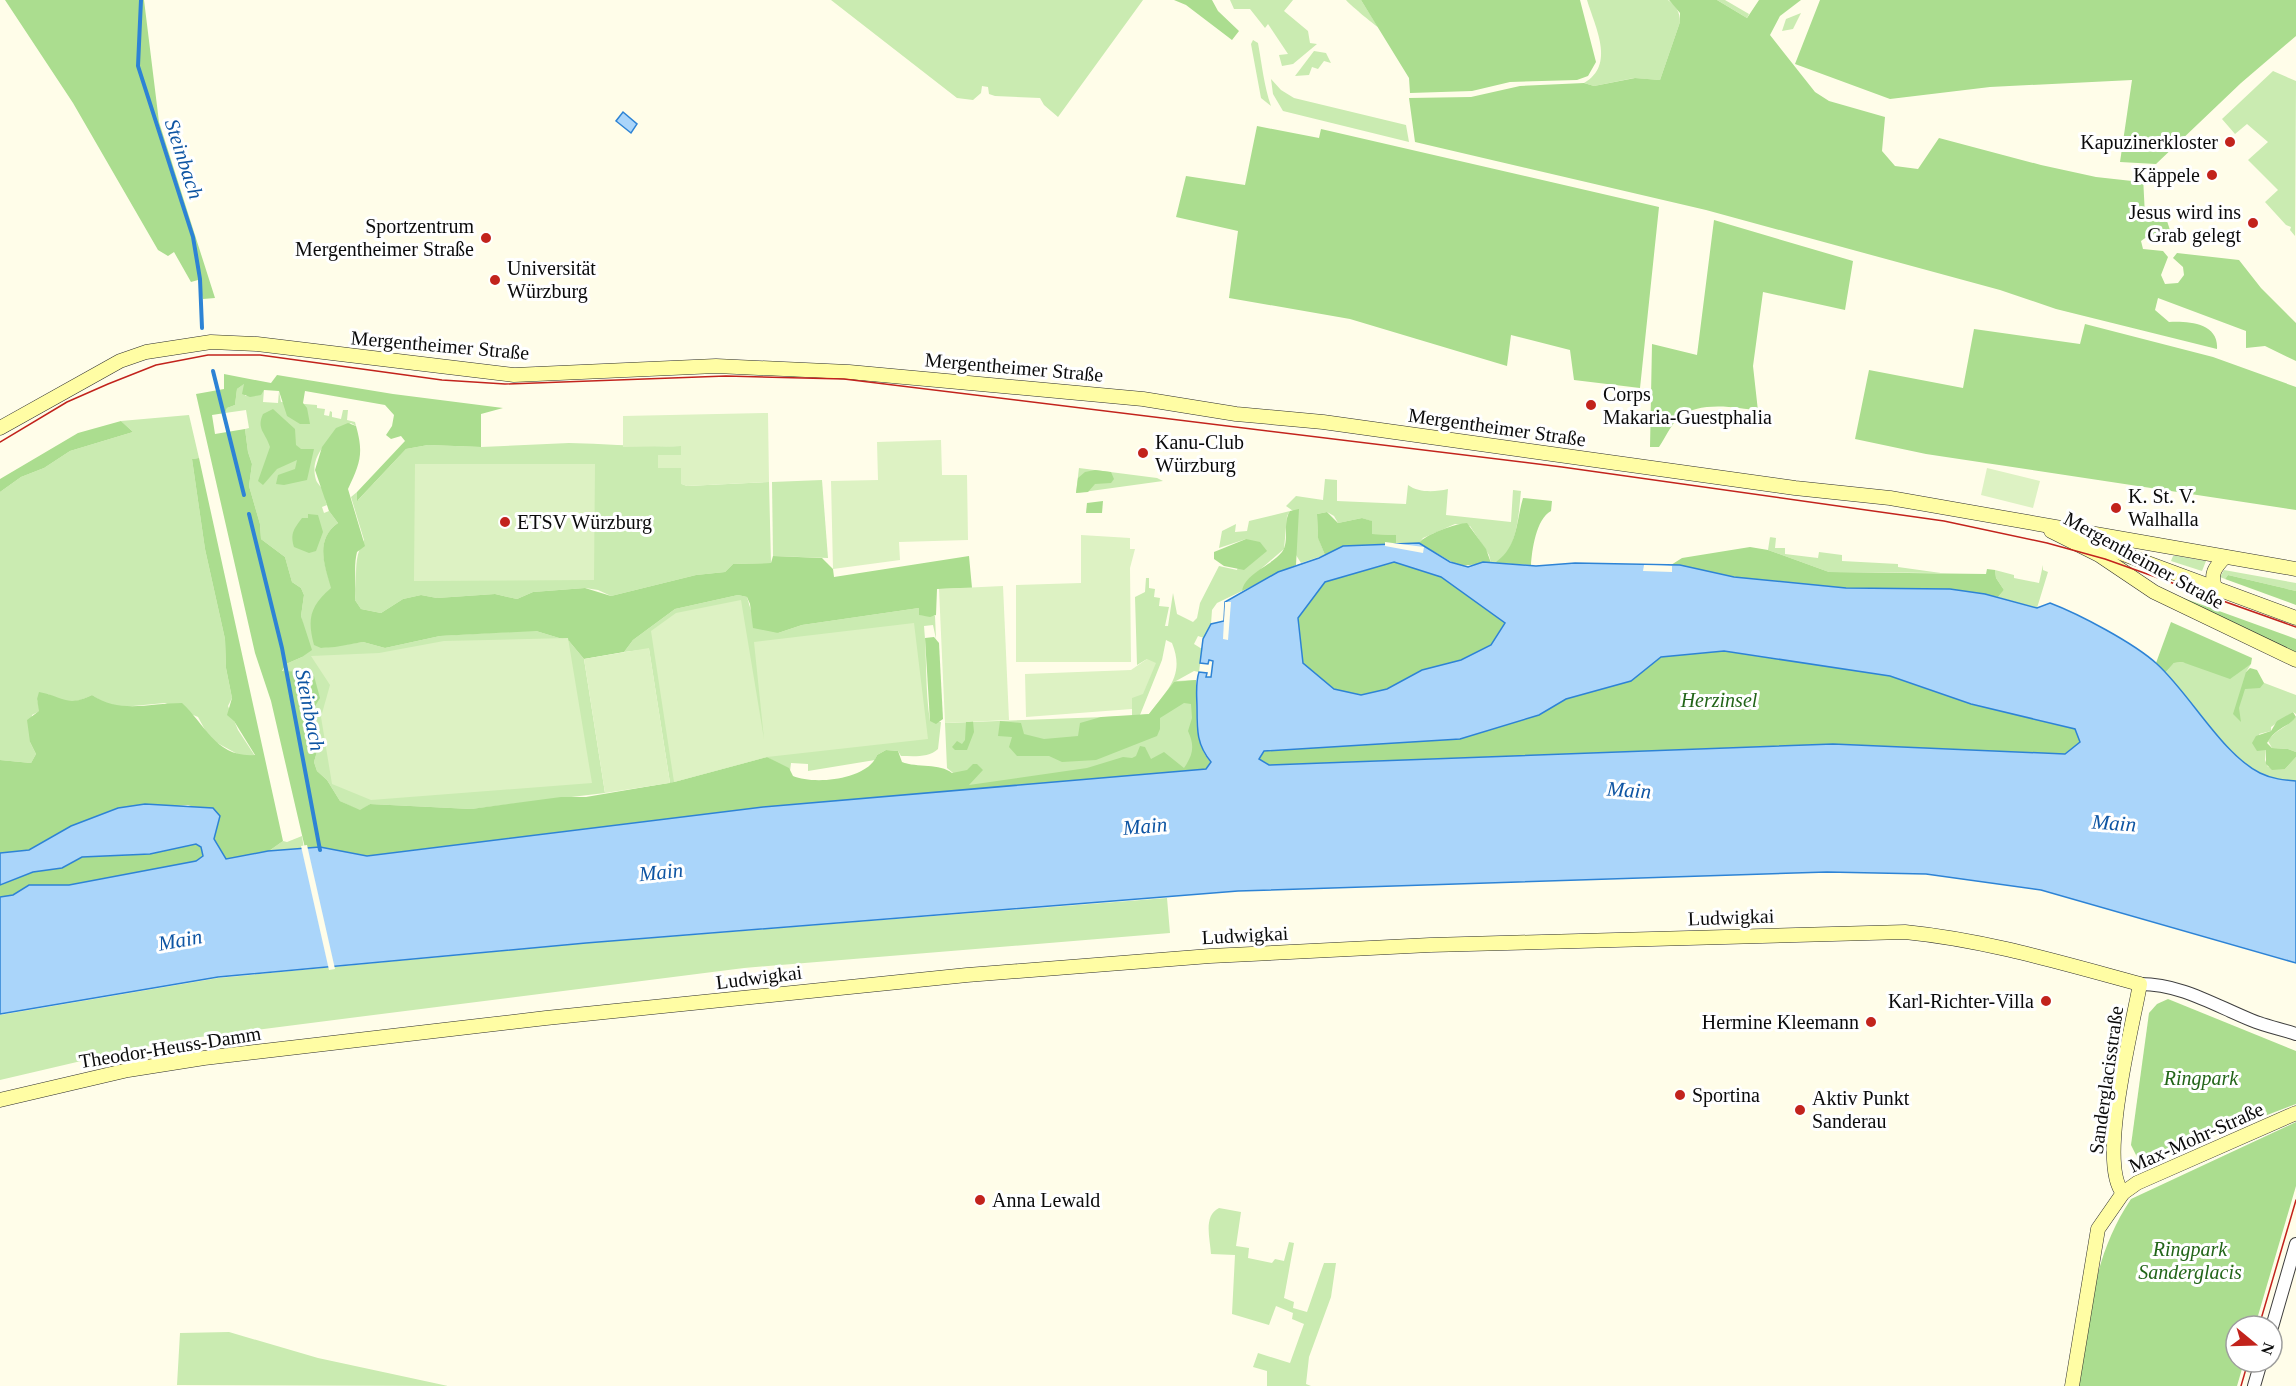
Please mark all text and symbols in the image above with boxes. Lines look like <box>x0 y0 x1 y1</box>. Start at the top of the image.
water label: Steinbach <box>160 116 208 202</box>
place label: Kapuzinerkloster <box>2080 131 2218 154</box>
marker: Kapuzinerkloster <box>2223 135 2237 149</box>
place label: Käppele <box>2133 164 2200 187</box>
marker: Käppele <box>2205 168 2219 182</box>
place label: Jesus wird ins Grab gelegt <box>2129 201 2241 247</box>
place label: Sportzentrum Mergentheimer Straße <box>295 215 474 261</box>
marker: Jesus wird ins Grab gelegt <box>2246 216 2260 230</box>
marker: Sportzentrum Mergentheimer Straße <box>479 231 493 245</box>
place label: Universität Würzburg <box>507 257 596 303</box>
marker: Universität Würzburg <box>488 273 502 287</box>
street label: Mergentheimer Straße <box>350 326 530 365</box>
street label: Mergentheimer Straße <box>924 348 1104 387</box>
place label: Corps Makaria-Guestphalia <box>1603 383 1772 429</box>
marker: Corps Makaria-Guestphalia <box>1584 398 1598 412</box>
street label: Mergentheimer Straße <box>1407 404 1587 451</box>
place label: Kanu-Club Würzburg <box>1155 431 1244 477</box>
marker: Kanu-Club Würzburg <box>1136 446 1150 460</box>
place label: K. St. V. Walhalla <box>2128 485 2199 530</box>
marker: K. St. V. Walhalla <box>2109 501 2123 515</box>
street label: Mergentheimer Straße <box>2060 507 2228 614</box>
place label: ETSV Würzburg <box>517 511 652 534</box>
marker: ETSV Würzburg <box>498 515 512 529</box>
water label: Steinbach <box>290 667 330 753</box>
park label: Herzinsel <box>1680 689 1758 711</box>
water label: Main <box>1605 776 1652 804</box>
water label: Main <box>2090 809 2137 837</box>
water label: Main <box>1121 812 1168 840</box>
water label: Main <box>637 858 684 886</box>
street label: Ludwigkai <box>1687 904 1775 931</box>
street label: Ludwigkai <box>1201 922 1289 949</box>
water label: Main <box>155 924 204 956</box>
street label: Ludwigkai <box>715 961 804 994</box>
place label: Karl-Richter-Villa <box>1888 990 2034 1012</box>
marker: Karl-Richter-Villa <box>2039 994 2053 1008</box>
street label: Sanderglacisstraße <box>2085 1004 2128 1156</box>
place label: Hermine Kleemann <box>1702 1011 1859 1033</box>
marker: Hermine Kleemann <box>1864 1015 1878 1029</box>
street label: Theodor-Heuss-Damm <box>77 1022 263 1072</box>
park label: Ringpark <box>2163 1067 2239 1090</box>
place label: Sportina <box>1692 1084 1760 1107</box>
place label: Aktiv Punkt Sanderau <box>1812 1087 1910 1132</box>
marker: Sportina <box>1673 1088 1687 1102</box>
street label: Max-Mohr-Straße <box>2125 1097 2267 1177</box>
marker: Aktiv Punkt Sanderau <box>1793 1103 1807 1117</box>
place label: Anna Lewald <box>992 1189 1100 1211</box>
marker: Anna Lewald <box>973 1193 987 1207</box>
park label: Ringpark Sanderglacis <box>2138 1238 2242 1284</box>
north arrow <box>2224 1314 2284 1374</box>
text: N <box>2258 1340 2278 1357</box>

